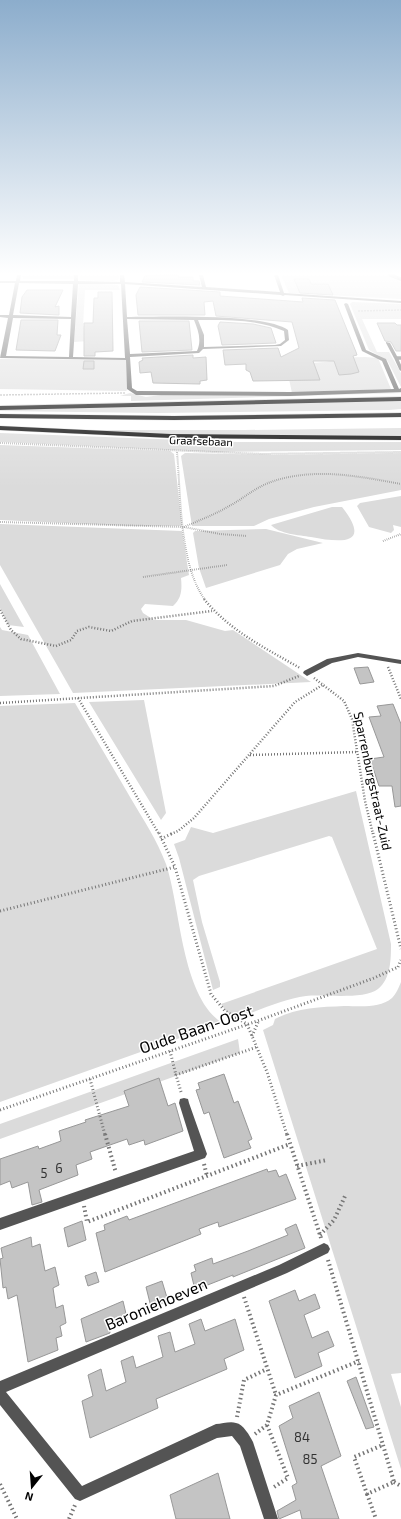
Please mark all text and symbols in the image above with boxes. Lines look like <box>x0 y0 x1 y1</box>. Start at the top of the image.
street label: Graafsebaan <box>169 433 233 448</box>
street label: Sparrenburgstraat-Zuid <box>350 710 396 852</box>
street label: Oude Baan-Oost <box>136 1000 255 1057</box>
house number: 6 <box>55 1160 63 1176</box>
house number: 5 <box>41 1165 48 1181</box>
street label: Baroniehoeven <box>102 1273 210 1334</box>
house number: 84 <box>294 1429 310 1445</box>
house number: 85 <box>303 1451 317 1467</box>
north arrow <box>12 1467 52 1507</box>
text: N <box>23 1490 35 1504</box>

